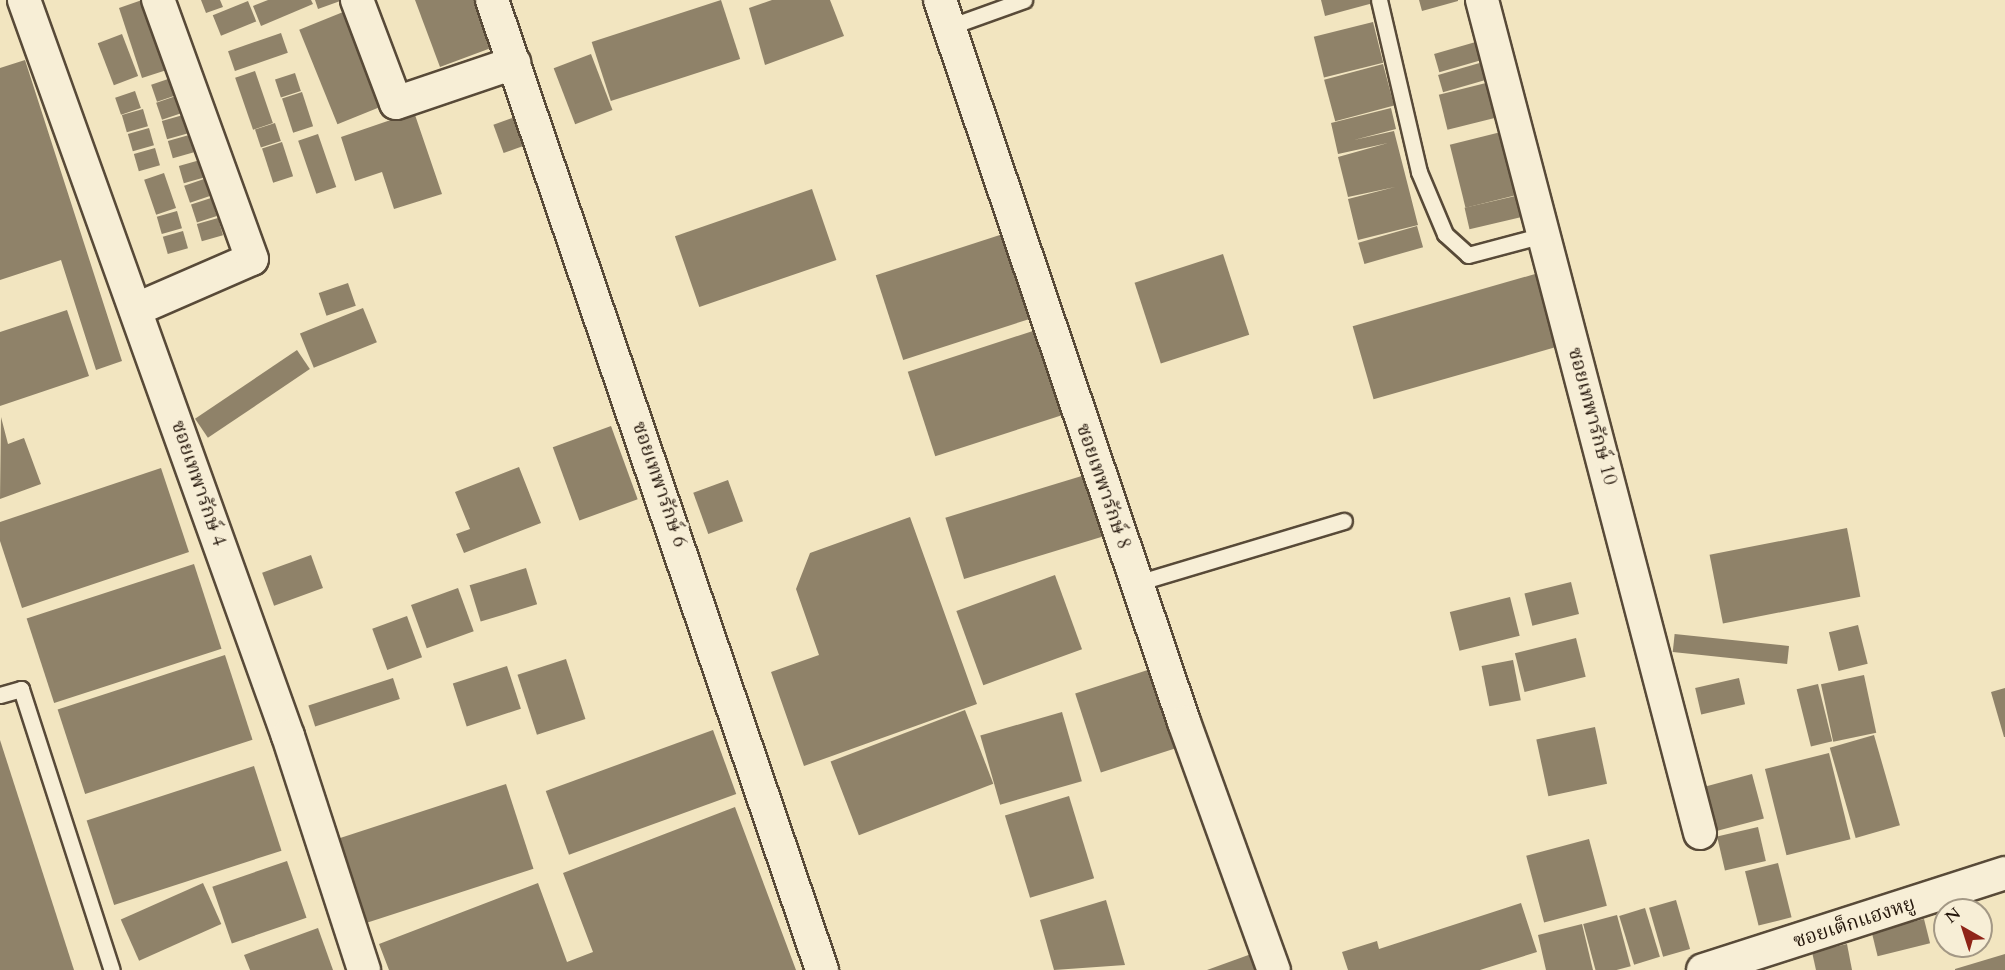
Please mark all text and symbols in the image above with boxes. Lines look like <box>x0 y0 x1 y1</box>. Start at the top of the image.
street label: ซอยเทพารักษ์ 10 <box>1563 344 1623 488</box>
street label: ซอยเทพารักษ์ 4 <box>166 417 232 549</box>
street label: ซอยเทพารักษ์ 6 <box>627 418 693 550</box>
street label: ซอยเทพารักษ์ 8 <box>1071 420 1137 552</box>
street label: ซอยเต็กแฮงหยู <box>1790 891 1918 953</box>
north arrow <box>1933 898 1993 958</box>
text: N <box>1941 903 1965 928</box>

